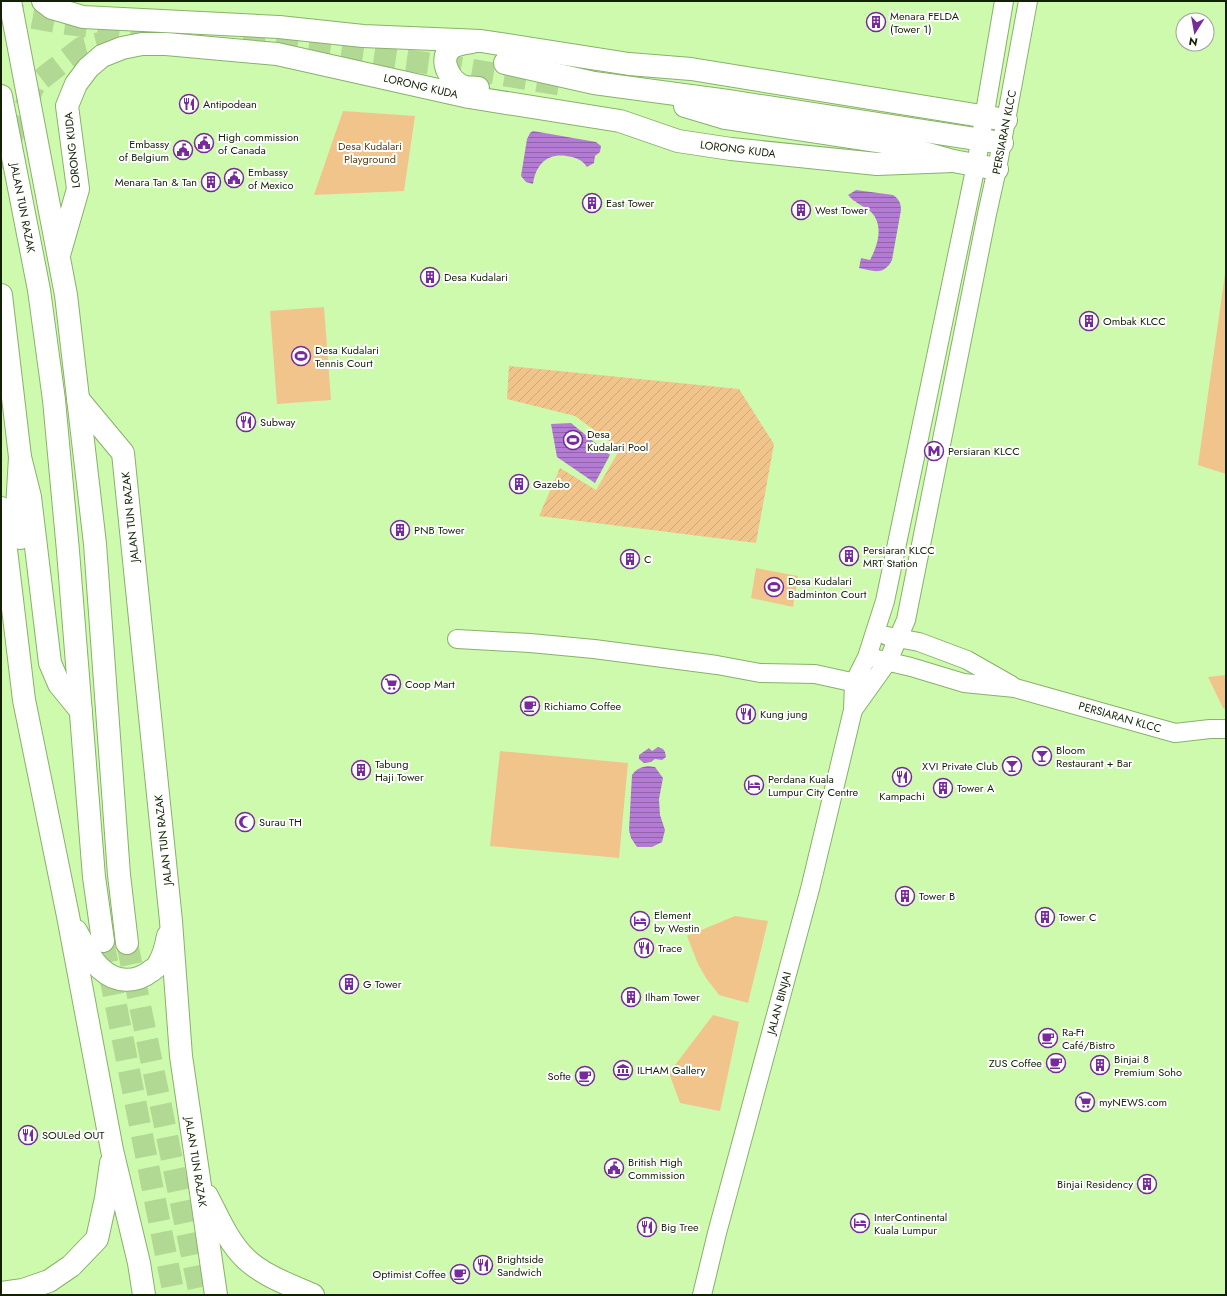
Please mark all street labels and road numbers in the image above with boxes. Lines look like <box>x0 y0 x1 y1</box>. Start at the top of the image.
street label: LORONG KUDA <box>382 70 461 103</box>
street label: PERSIARAN KLCC <box>988 89 1020 175</box>
street label: LORONG KUDA <box>60 111 84 189</box>
street label: LORONG KUDA <box>699 136 777 162</box>
street label: JALAN TUN RAZAK <box>6 160 40 255</box>
street label: JALAN TUN RAZAK <box>117 470 143 565</box>
street label: PERSIARAN KLCC <box>1077 698 1163 736</box>
street label: JALAN TUN RAZAK <box>150 793 176 888</box>
street label: JALAN BINJAI <box>762 970 795 1038</box>
street label: JALAN TUN RAZAK <box>181 1114 211 1209</box>

